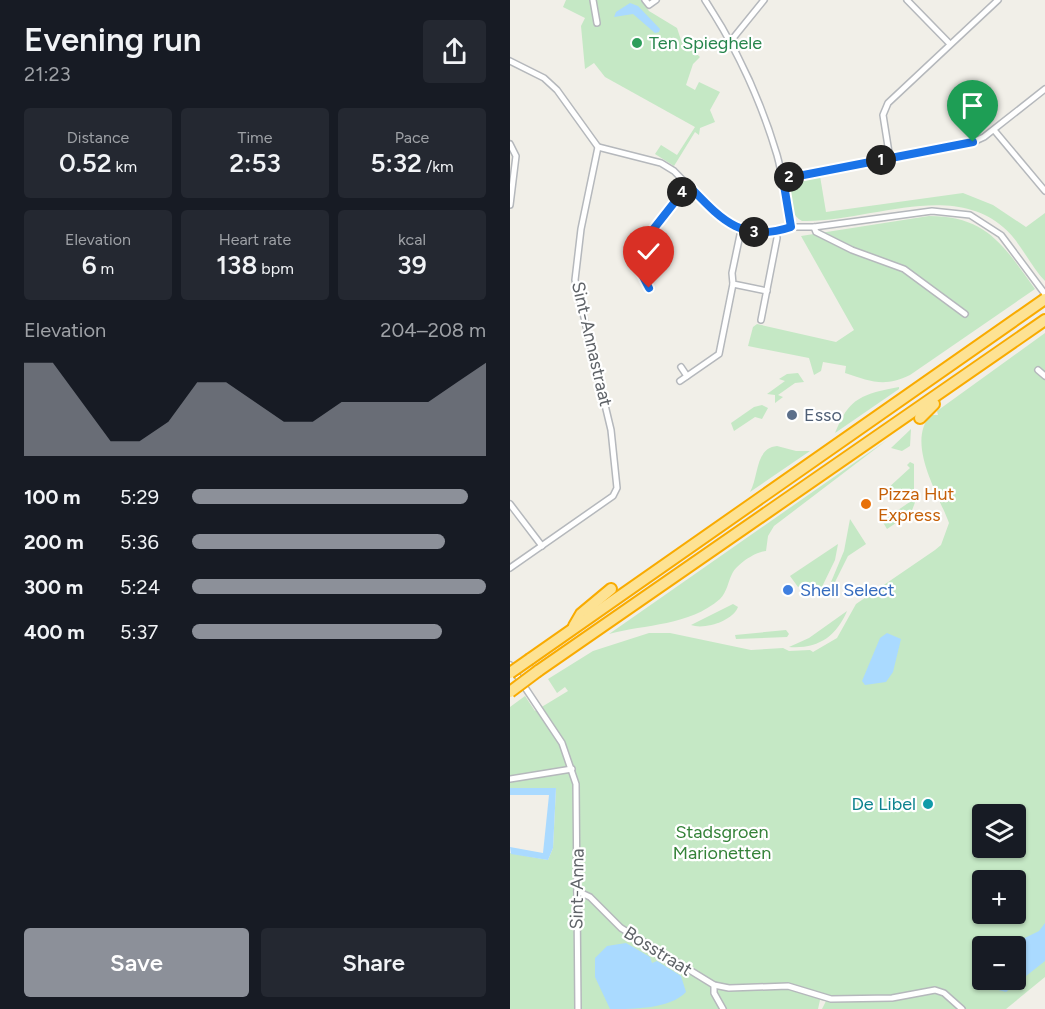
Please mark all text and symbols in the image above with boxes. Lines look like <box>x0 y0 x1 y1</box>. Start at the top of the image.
text: Evening run <box>24 20 201 59</box>
button: share <box>423 20 486 83</box>
place label: Ten Spieghele <box>649 32 762 54</box>
marker: Ten Spieghele <box>630 36 644 50</box>
text: 21:23 <box>24 62 71 86</box>
pin <box>947 80 998 142</box>
icon: arrive <box>956 89 989 122</box>
text: Distance <box>67 128 129 147</box>
text: Time <box>238 128 272 147</box>
text: Pace <box>395 128 429 147</box>
pin: 1 <box>866 145 896 175</box>
text: 0.52 <box>59 147 112 179</box>
text: 2:53 <box>229 147 281 179</box>
text: 5:32 <box>370 147 422 179</box>
text: 1 <box>878 150 884 169</box>
text: km <box>112 157 137 176</box>
text: /km <box>422 157 454 176</box>
pin: 2 <box>774 162 804 192</box>
text: 2 <box>784 167 794 186</box>
pin: 4 <box>667 177 697 207</box>
text: 4 <box>677 182 687 201</box>
pin: 3 <box>739 217 769 247</box>
text: 3 <box>750 222 758 241</box>
pin <box>623 226 674 288</box>
text: Elevation <box>65 230 131 249</box>
text: Heart rate <box>219 230 291 249</box>
text: kcal <box>398 230 426 249</box>
icon: check <box>632 235 665 268</box>
text: 6 <box>82 249 97 281</box>
text: 138 <box>216 249 257 281</box>
text: 39 <box>397 249 427 281</box>
text: m <box>97 259 114 278</box>
text: bpm <box>257 259 294 278</box>
street label: Sint-Annastraat <box>567 279 617 409</box>
text: Elevation <box>24 318 106 342</box>
text: 204–208 m <box>380 318 486 342</box>
place label: Esso <box>804 404 842 426</box>
marker: Esso <box>785 408 799 422</box>
place label: Pizza Hut Express <box>878 483 954 526</box>
text: 100 m <box>24 485 81 509</box>
text: 5:29 <box>120 485 159 509</box>
marker: Pizza Hut Express <box>859 497 873 511</box>
text: 200 m <box>24 530 84 554</box>
text: 5:36 <box>120 530 159 554</box>
text: 300 m <box>24 575 83 599</box>
text: 5:24 <box>120 575 160 599</box>
place label: Shell Select <box>800 579 895 601</box>
marker: Shell Select <box>781 583 795 597</box>
text: 400 m <box>24 620 85 644</box>
text: 5:37 <box>120 620 158 644</box>
place label: De Libel <box>851 793 916 815</box>
marker: De Libel <box>921 797 935 811</box>
map controls <box>972 804 1026 990</box>
button: layers <box>972 804 1026 858</box>
park label: Stadsgroen Marionetten <box>673 821 771 864</box>
street label: Sint-Anna <box>565 848 589 930</box>
button: + <box>972 870 1026 924</box>
street label: Bosstraat <box>620 921 696 981</box>
button: Save <box>24 928 249 997</box>
button: Share <box>261 928 486 997</box>
button: − <box>972 936 1026 990</box>

